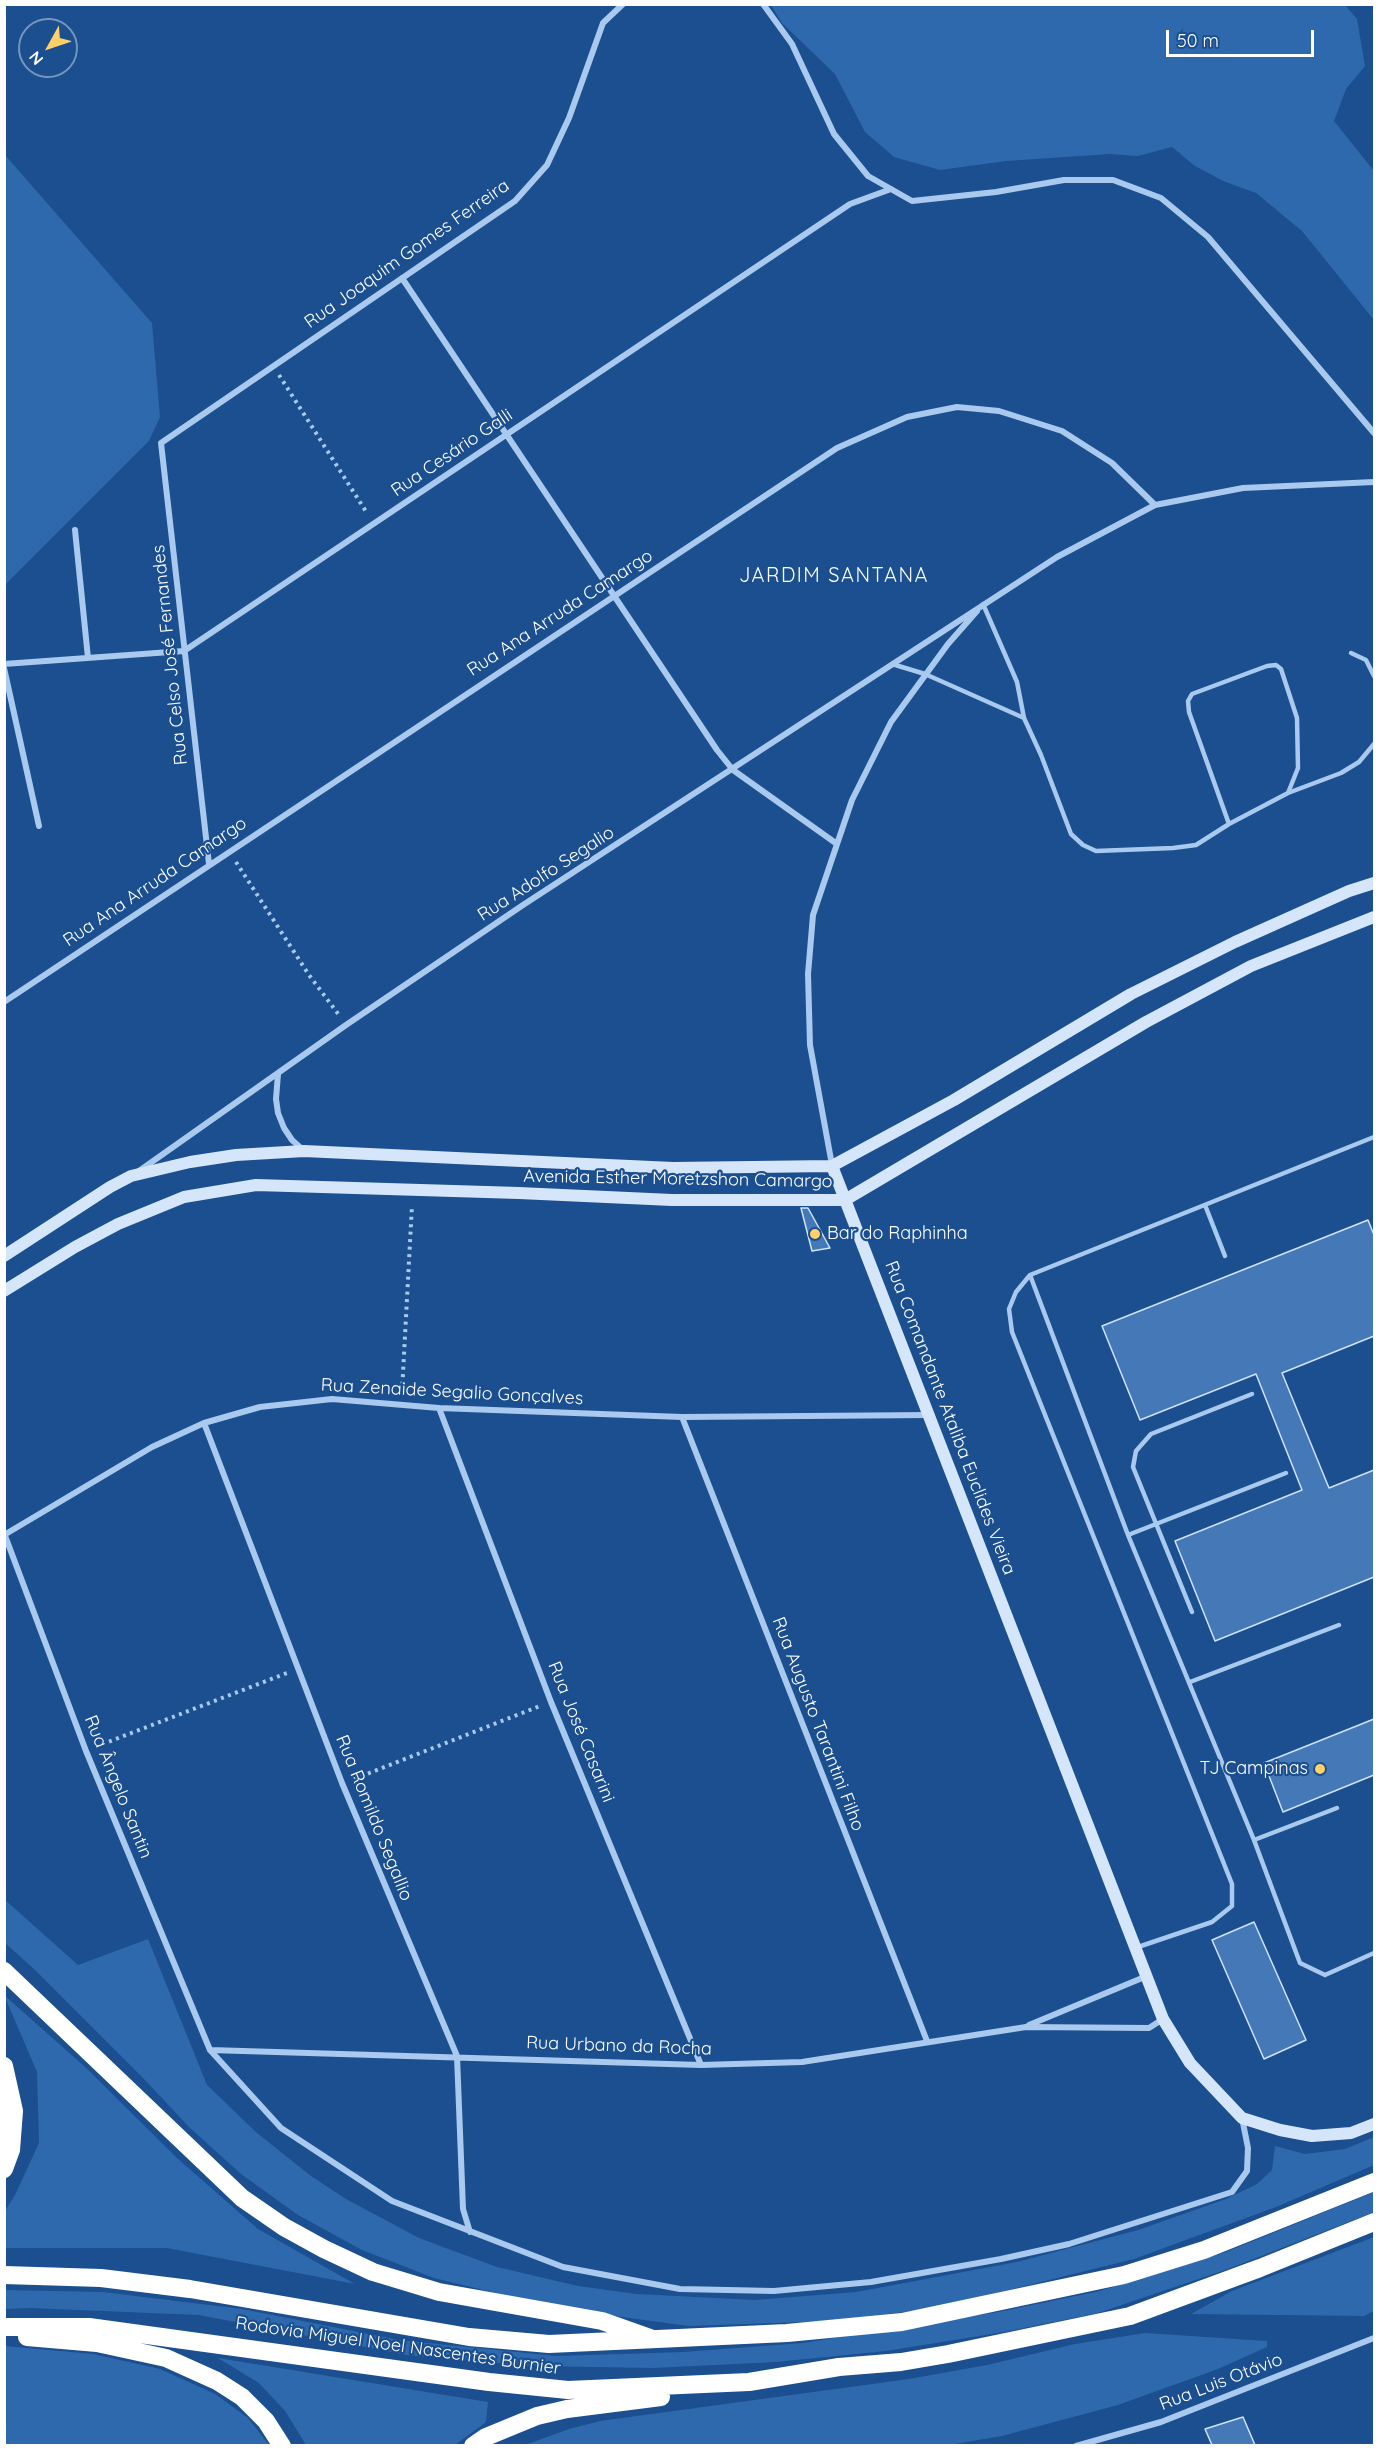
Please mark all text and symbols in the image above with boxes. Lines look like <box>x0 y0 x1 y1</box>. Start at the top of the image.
north arrow <box>18 18 78 78</box>
scale bar <box>1169 18 1318 56</box>
text: 50 m <box>1177 29 1219 52</box>
text: N <box>24 47 47 69</box>
street label: Rua Joaquim Gomes Ferreira <box>301 175 513 333</box>
street label: Rua Cesário Galli <box>387 404 517 502</box>
street label: Rua Celso José Fernandes <box>148 544 192 766</box>
street label: Rua Ana Arruda Camargo <box>463 545 657 681</box>
district label: JARDIM SANTANA <box>739 564 929 588</box>
street label: Rua Ana Arruda Camargo <box>59 812 251 952</box>
street label: Rua Adolfo Segalio <box>474 822 618 926</box>
street label: Avenida Esther Moretzshon Camargo <box>523 1166 833 1192</box>
place label: Bar do Raphinha <box>827 1223 968 1245</box>
marker: Bar do Raphinha <box>808 1227 822 1241</box>
street label: Rua Comandante Ataliba Euclides Vieira <box>880 1258 1020 1578</box>
street label: Rua Zenaide Segalio Gonçalves <box>320 1374 584 1410</box>
street label: Rua Augusto Tarantini Filho <box>767 1614 869 1834</box>
street label: Rua José Casarini <box>543 1658 619 1806</box>
street label: Rua Ângelo Santin <box>79 1712 157 1862</box>
street label: Rua Romildo Segallio <box>331 1732 417 1904</box>
place label: TJ Campinas <box>1199 1758 1308 1780</box>
marker: TJ Campinas <box>1313 1762 1327 1776</box>
street label: Rua Urbano da Rocha <box>526 2032 712 2060</box>
street label: Rodovia Miguel Noel Nascentes Burnier <box>234 2312 562 2380</box>
street label: Rua Luis Otávio <box>1157 2349 1285 2415</box>

